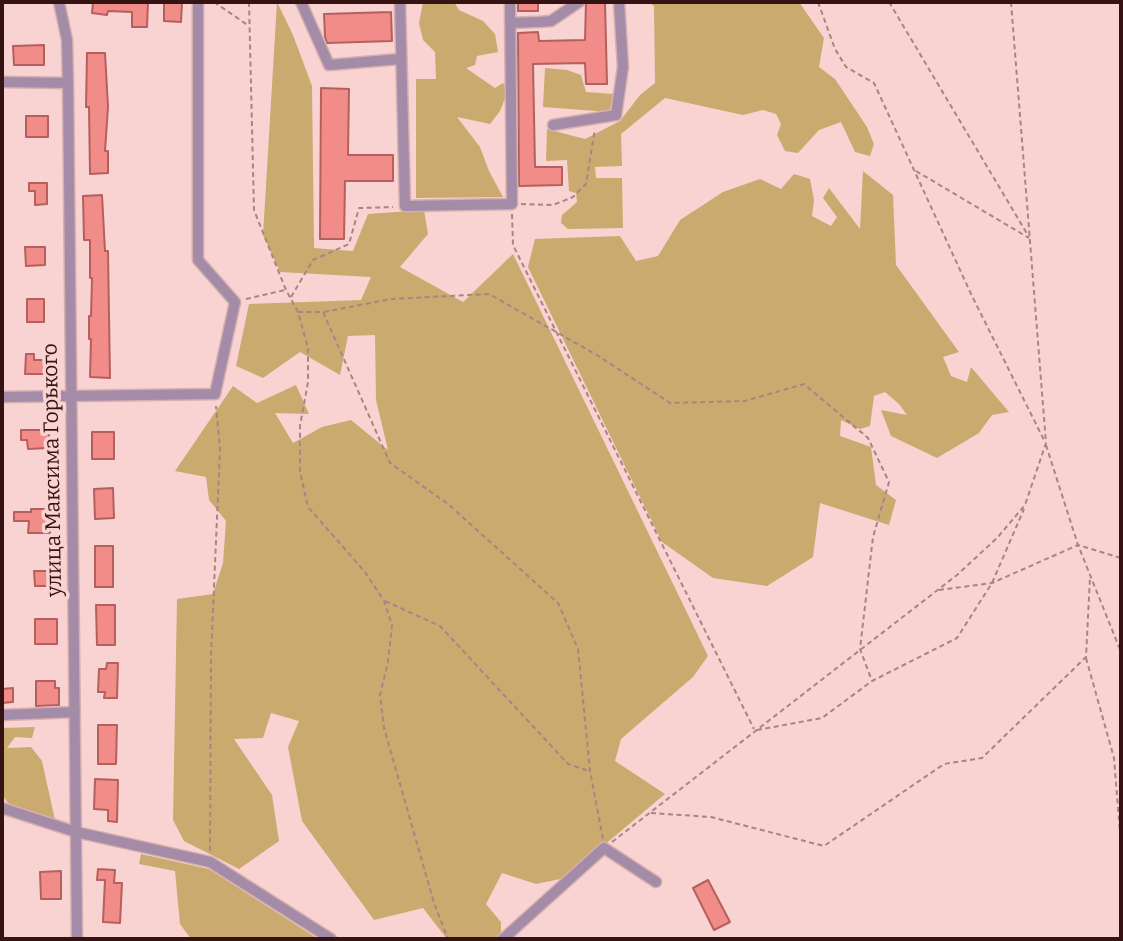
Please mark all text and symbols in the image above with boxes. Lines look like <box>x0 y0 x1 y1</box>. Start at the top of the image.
street label: улица Максима Горького <box>38 343 68 597</box>

